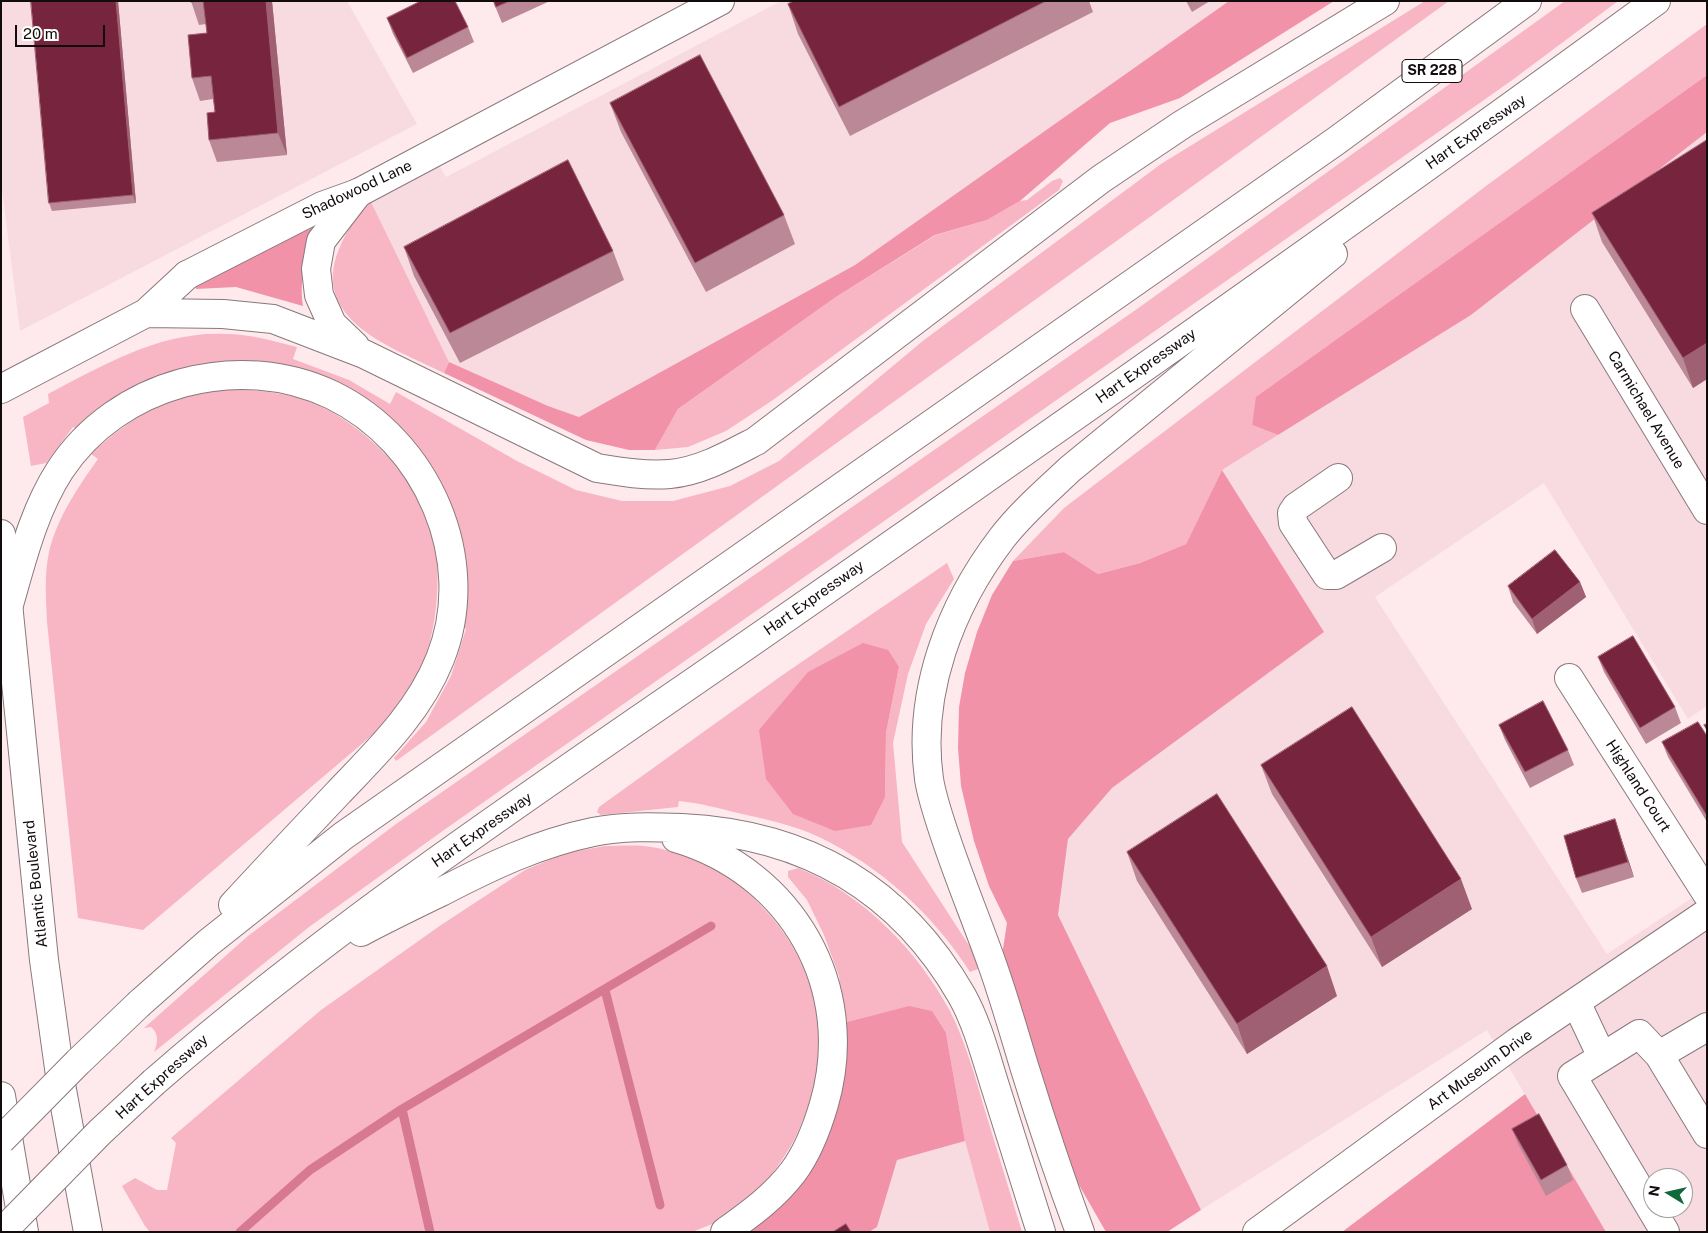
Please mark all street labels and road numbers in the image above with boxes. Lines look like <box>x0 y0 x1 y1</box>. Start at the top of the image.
road number: SR 228 <box>1402 59 1462 82</box>
street label: Hart Expressway <box>1422 91 1530 173</box>
street label: Shadowood Lane <box>299 157 415 223</box>
street label: Hart Expressway <box>1092 325 1200 407</box>
street label: Carmichael Avenue <box>1604 348 1688 472</box>
street label: Hart Expressway <box>760 557 868 639</box>
street label: Highland Court <box>1602 737 1674 835</box>
street label: Hart Expressway <box>428 789 536 871</box>
street label: Atlantic Boulevard <box>20 819 52 949</box>
street label: Art Museum Drive <box>1424 1026 1536 1114</box>
street label: Hart Expressway <box>112 1031 212 1123</box>

